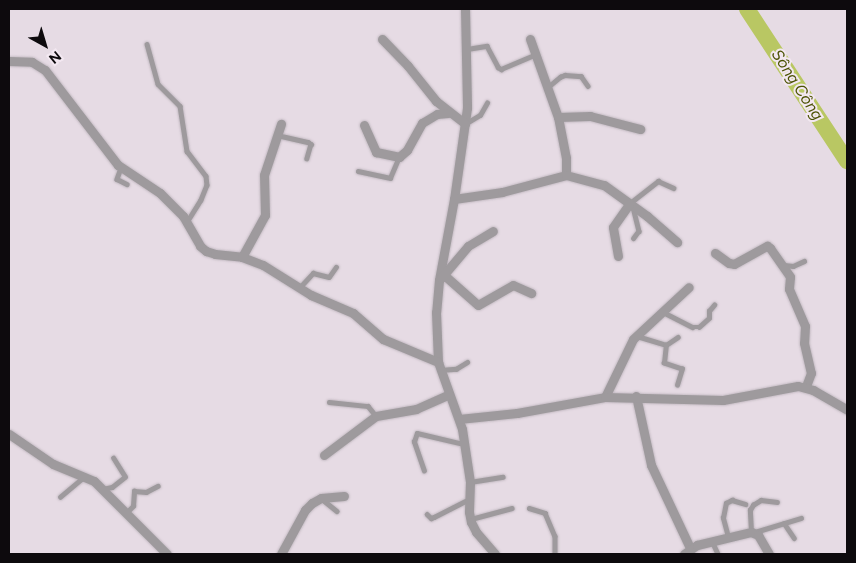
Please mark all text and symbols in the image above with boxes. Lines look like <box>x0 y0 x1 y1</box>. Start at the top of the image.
north arrow <box>20 20 70 70</box>
water label: Sông Công <box>767 46 827 124</box>
text: N <box>45 47 64 67</box>

